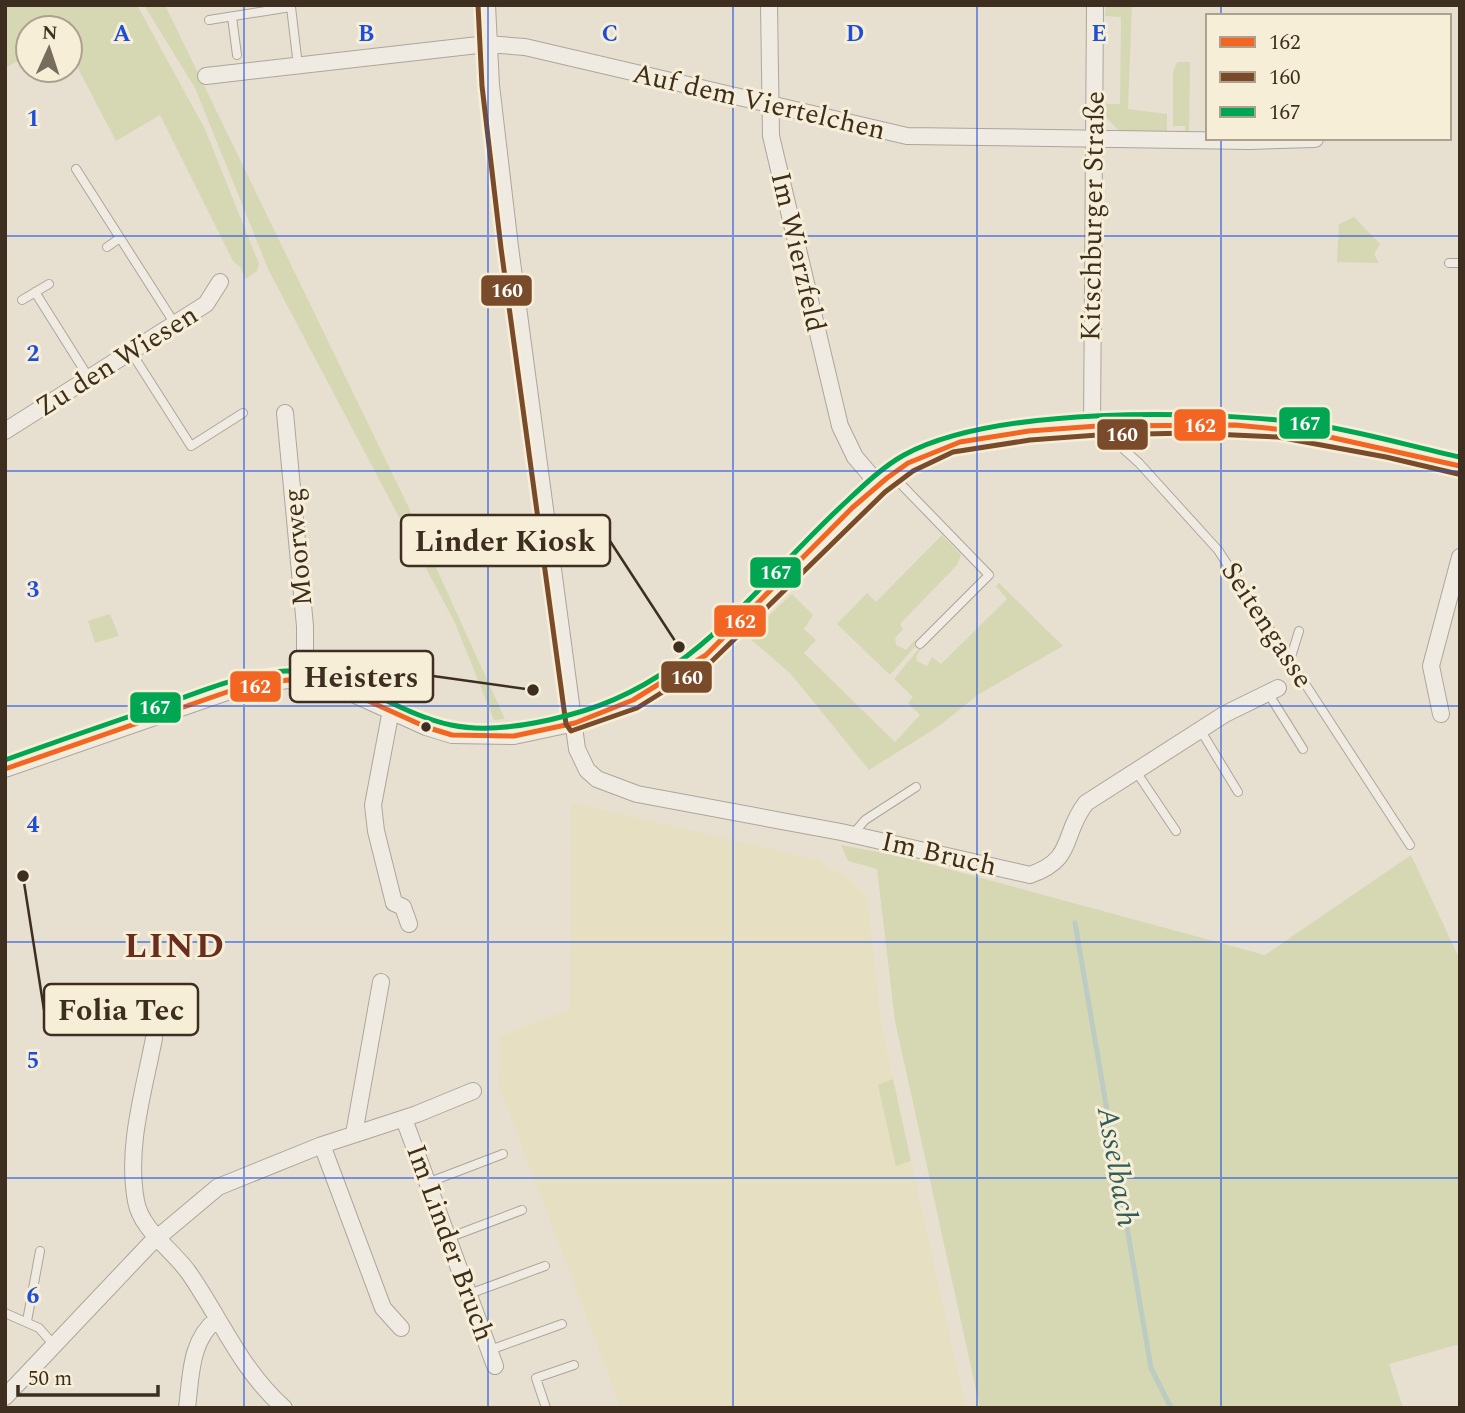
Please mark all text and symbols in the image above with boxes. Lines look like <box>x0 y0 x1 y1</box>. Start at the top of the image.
north arrow <box>14 14 84 84</box>
legend <box>1206 14 1451 140</box>
text: A <box>113 17 131 52</box>
text: B <box>358 17 374 52</box>
text: C <box>602 17 618 52</box>
text: D <box>846 17 864 52</box>
text: E <box>1091 17 1107 52</box>
text: N <box>41 19 58 48</box>
text: 162 <box>1269 27 1301 59</box>
street label: Auf dem Viertelchen <box>628 52 890 152</box>
text: 160 <box>1269 62 1301 94</box>
street label: Kitschburger Straße <box>1069 91 1117 341</box>
text: 167 <box>1269 97 1301 129</box>
text: 1 <box>27 102 39 137</box>
street label: Im Wierzfeld <box>759 168 837 336</box>
line badge: 160 <box>480 274 533 307</box>
text: 160 <box>491 277 523 306</box>
street label: Zu den Wiesen <box>27 294 207 428</box>
text: 2 <box>27 337 40 372</box>
line badge: 167 <box>1278 406 1331 440</box>
line badge: 162 <box>1173 408 1227 442</box>
text: 167 <box>1289 410 1321 439</box>
text: 162 <box>1184 412 1216 441</box>
line badge: 160 <box>1096 418 1149 451</box>
text: 160 <box>1106 421 1138 450</box>
street label: Moorweg <box>271 486 325 608</box>
callout: Linder Kiosk <box>401 515 610 566</box>
text: Linder Kiosk <box>414 519 596 565</box>
street label: Seitengasse <box>1210 553 1324 697</box>
line badge: 167 <box>749 556 802 589</box>
text: 167 <box>760 559 792 588</box>
text: 3 <box>27 573 40 608</box>
line badge: 162 <box>713 604 767 638</box>
text: 162 <box>724 608 756 637</box>
callout: Heisters <box>290 651 433 702</box>
text: Heisters <box>303 655 419 701</box>
line badge: 160 <box>660 660 713 694</box>
text: 160 <box>671 664 703 693</box>
line badge: 162 <box>229 670 282 703</box>
text: 162 <box>239 673 271 702</box>
line badge: 167 <box>129 691 182 724</box>
text: 167 <box>139 694 171 723</box>
unlabelled marker <box>419 720 433 734</box>
text: 4 <box>27 808 40 843</box>
street label: Im Bruch <box>877 820 1001 888</box>
district label: LIND <box>124 920 226 973</box>
callout: Folia Tec <box>44 984 198 1035</box>
text: Folia Tec <box>58 988 184 1034</box>
text: 5 <box>27 1044 39 1079</box>
water label: Asselbach <box>1084 1103 1150 1230</box>
street label: Im Linder Bruch <box>394 1138 506 1348</box>
text: 6 <box>27 1279 40 1314</box>
scale bar <box>18 1354 158 1398</box>
text: 50 m <box>28 1363 72 1395</box>

